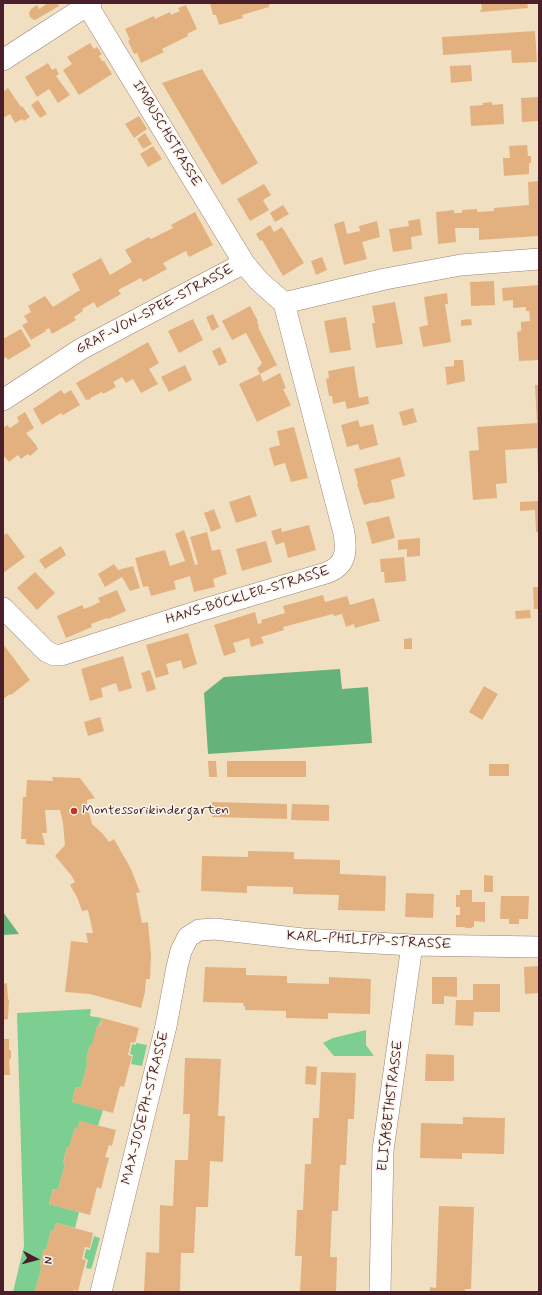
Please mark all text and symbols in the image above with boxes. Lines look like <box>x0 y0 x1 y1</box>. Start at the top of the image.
street label: IMBUSCHSTRASSE <box>128 78 204 190</box>
street label: GRAF-VON-SPEE-STRASSE <box>74 261 236 359</box>
street label: HANS-BÖCKLER-STRASSE <box>164 563 332 629</box>
place label: Montessorikindergarten <box>82 803 229 819</box>
marker: Montessorikindergarten <box>69 806 79 816</box>
street label: KARL-PHILIPP-STRASSE <box>286 928 452 954</box>
street label: MAX-JOSEPH-STRASSE <box>119 1030 173 1186</box>
street label: ELISABETHSTRASSE <box>375 1040 407 1172</box>
north arrow <box>16 1239 56 1279</box>
text: N <box>41 1256 55 1265</box>

